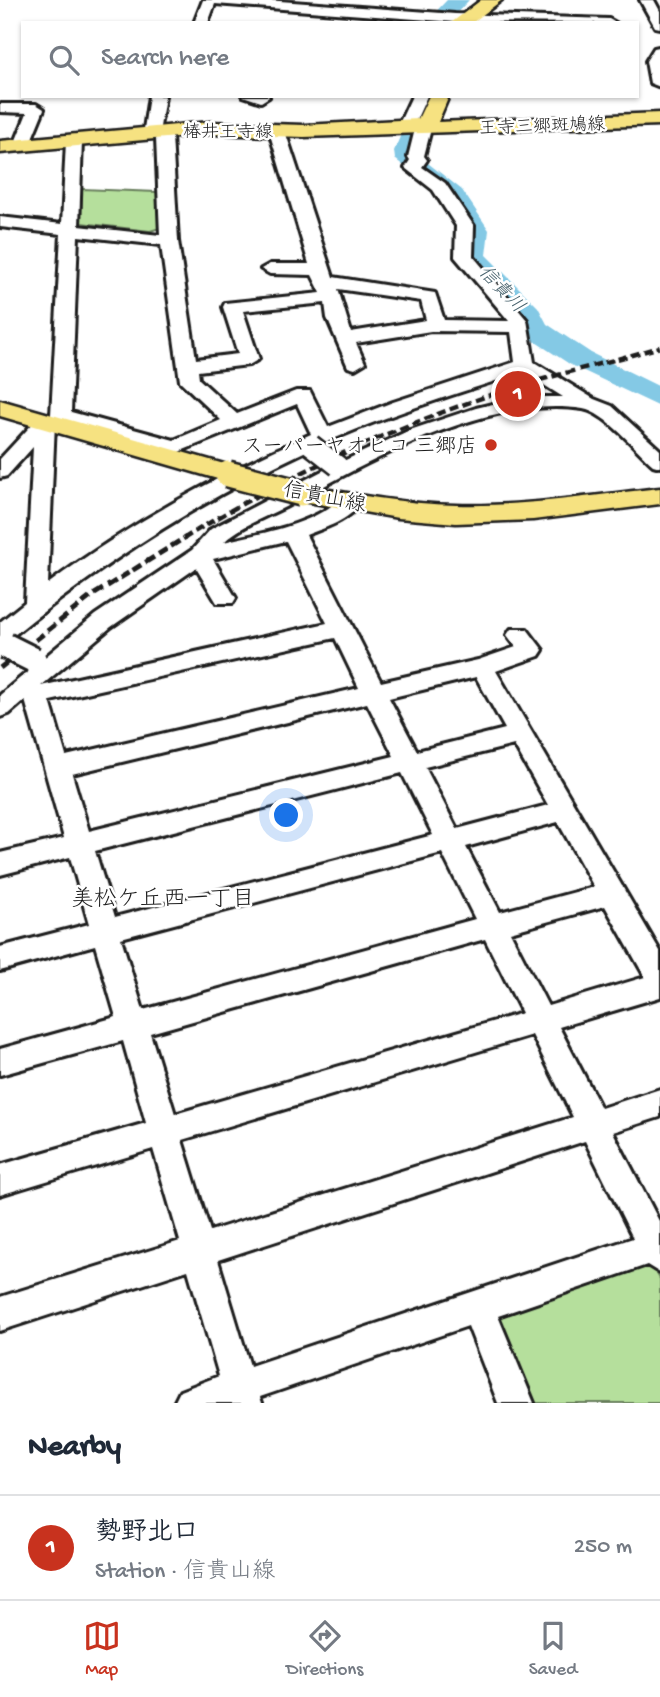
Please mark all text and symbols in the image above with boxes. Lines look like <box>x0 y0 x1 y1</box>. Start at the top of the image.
search box <box>21 21 639 98</box>
icon: search <box>45 41 83 79</box>
text: Search here <box>101 44 229 75</box>
street label: 王寺三郷斑鳩線 <box>479 114 605 140</box>
street label: 椿井王寺線 <box>183 122 273 144</box>
water label: 信貴川 <box>472 261 529 319</box>
pin: 1 <box>495 368 541 420</box>
place label: スーパーヤオヒコ 三郷店 <box>242 434 477 461</box>
marker: スーパーヤオヒコ 三郷店 <box>483 437 499 453</box>
street label: 信貴山線 <box>281 477 368 520</box>
your location <box>269 798 303 832</box>
district label: 美松ケ丘西一丁目 <box>71 886 255 914</box>
text: Nearby <box>28 1431 121 1466</box>
text: 勢野北口 <box>95 1519 199 1550</box>
text: 1 <box>46 1534 56 1561</box>
text: 250 m <box>574 1534 632 1561</box>
text: Station · 信貴山線 <box>95 1559 275 1586</box>
tab: Map <box>83 1617 121 1682</box>
tab: Directions <box>286 1617 363 1682</box>
tab: Saved <box>529 1617 577 1682</box>

